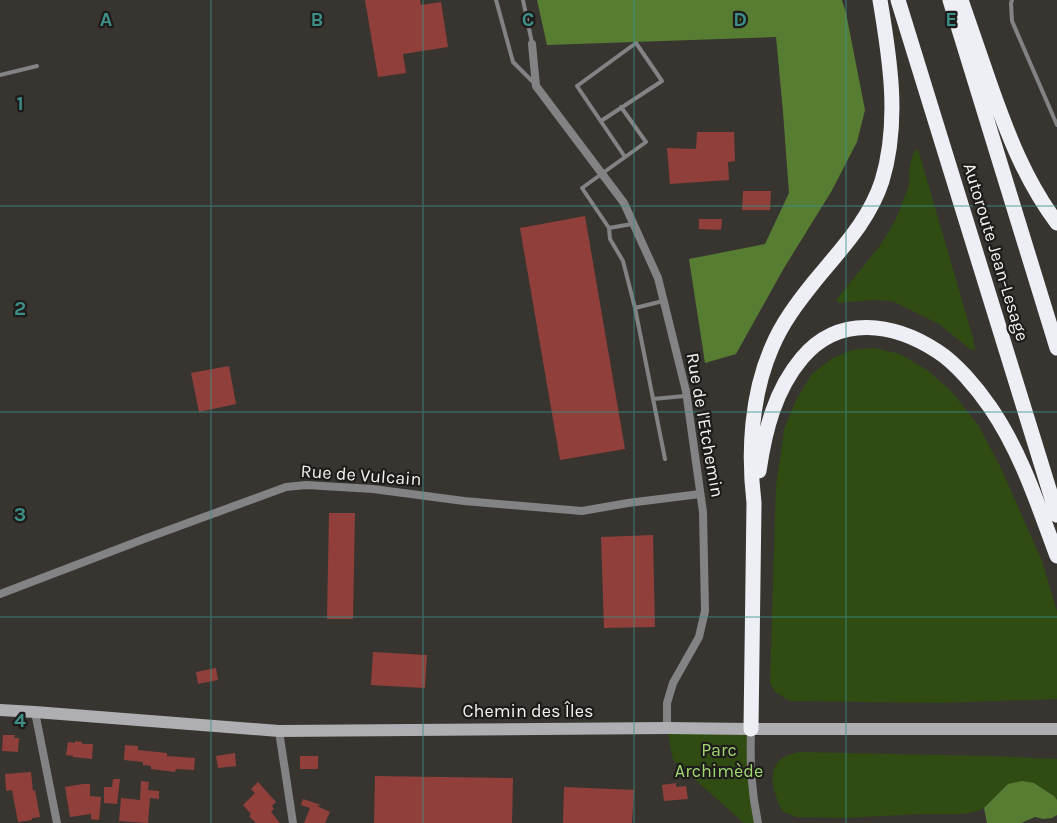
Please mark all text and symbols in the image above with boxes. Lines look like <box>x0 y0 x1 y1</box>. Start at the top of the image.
text: A <box>100 8 113 31</box>
text: B <box>311 8 323 31</box>
text: C <box>522 8 534 31</box>
text: D <box>733 8 747 31</box>
text: E <box>945 8 957 31</box>
text: 1 <box>16 92 24 115</box>
street label: Autoroute Jean-Lesage <box>958 160 1034 344</box>
text: 2 <box>14 297 26 320</box>
street label: Rue de l'Etchemin <box>681 351 729 499</box>
street label: Rue de Vulcain <box>300 460 422 490</box>
text: 3 <box>14 503 26 526</box>
street label: Chemin des Îles <box>463 700 593 722</box>
text: 4 <box>14 709 26 732</box>
park label: Parc Archimède <box>675 739 763 782</box>

